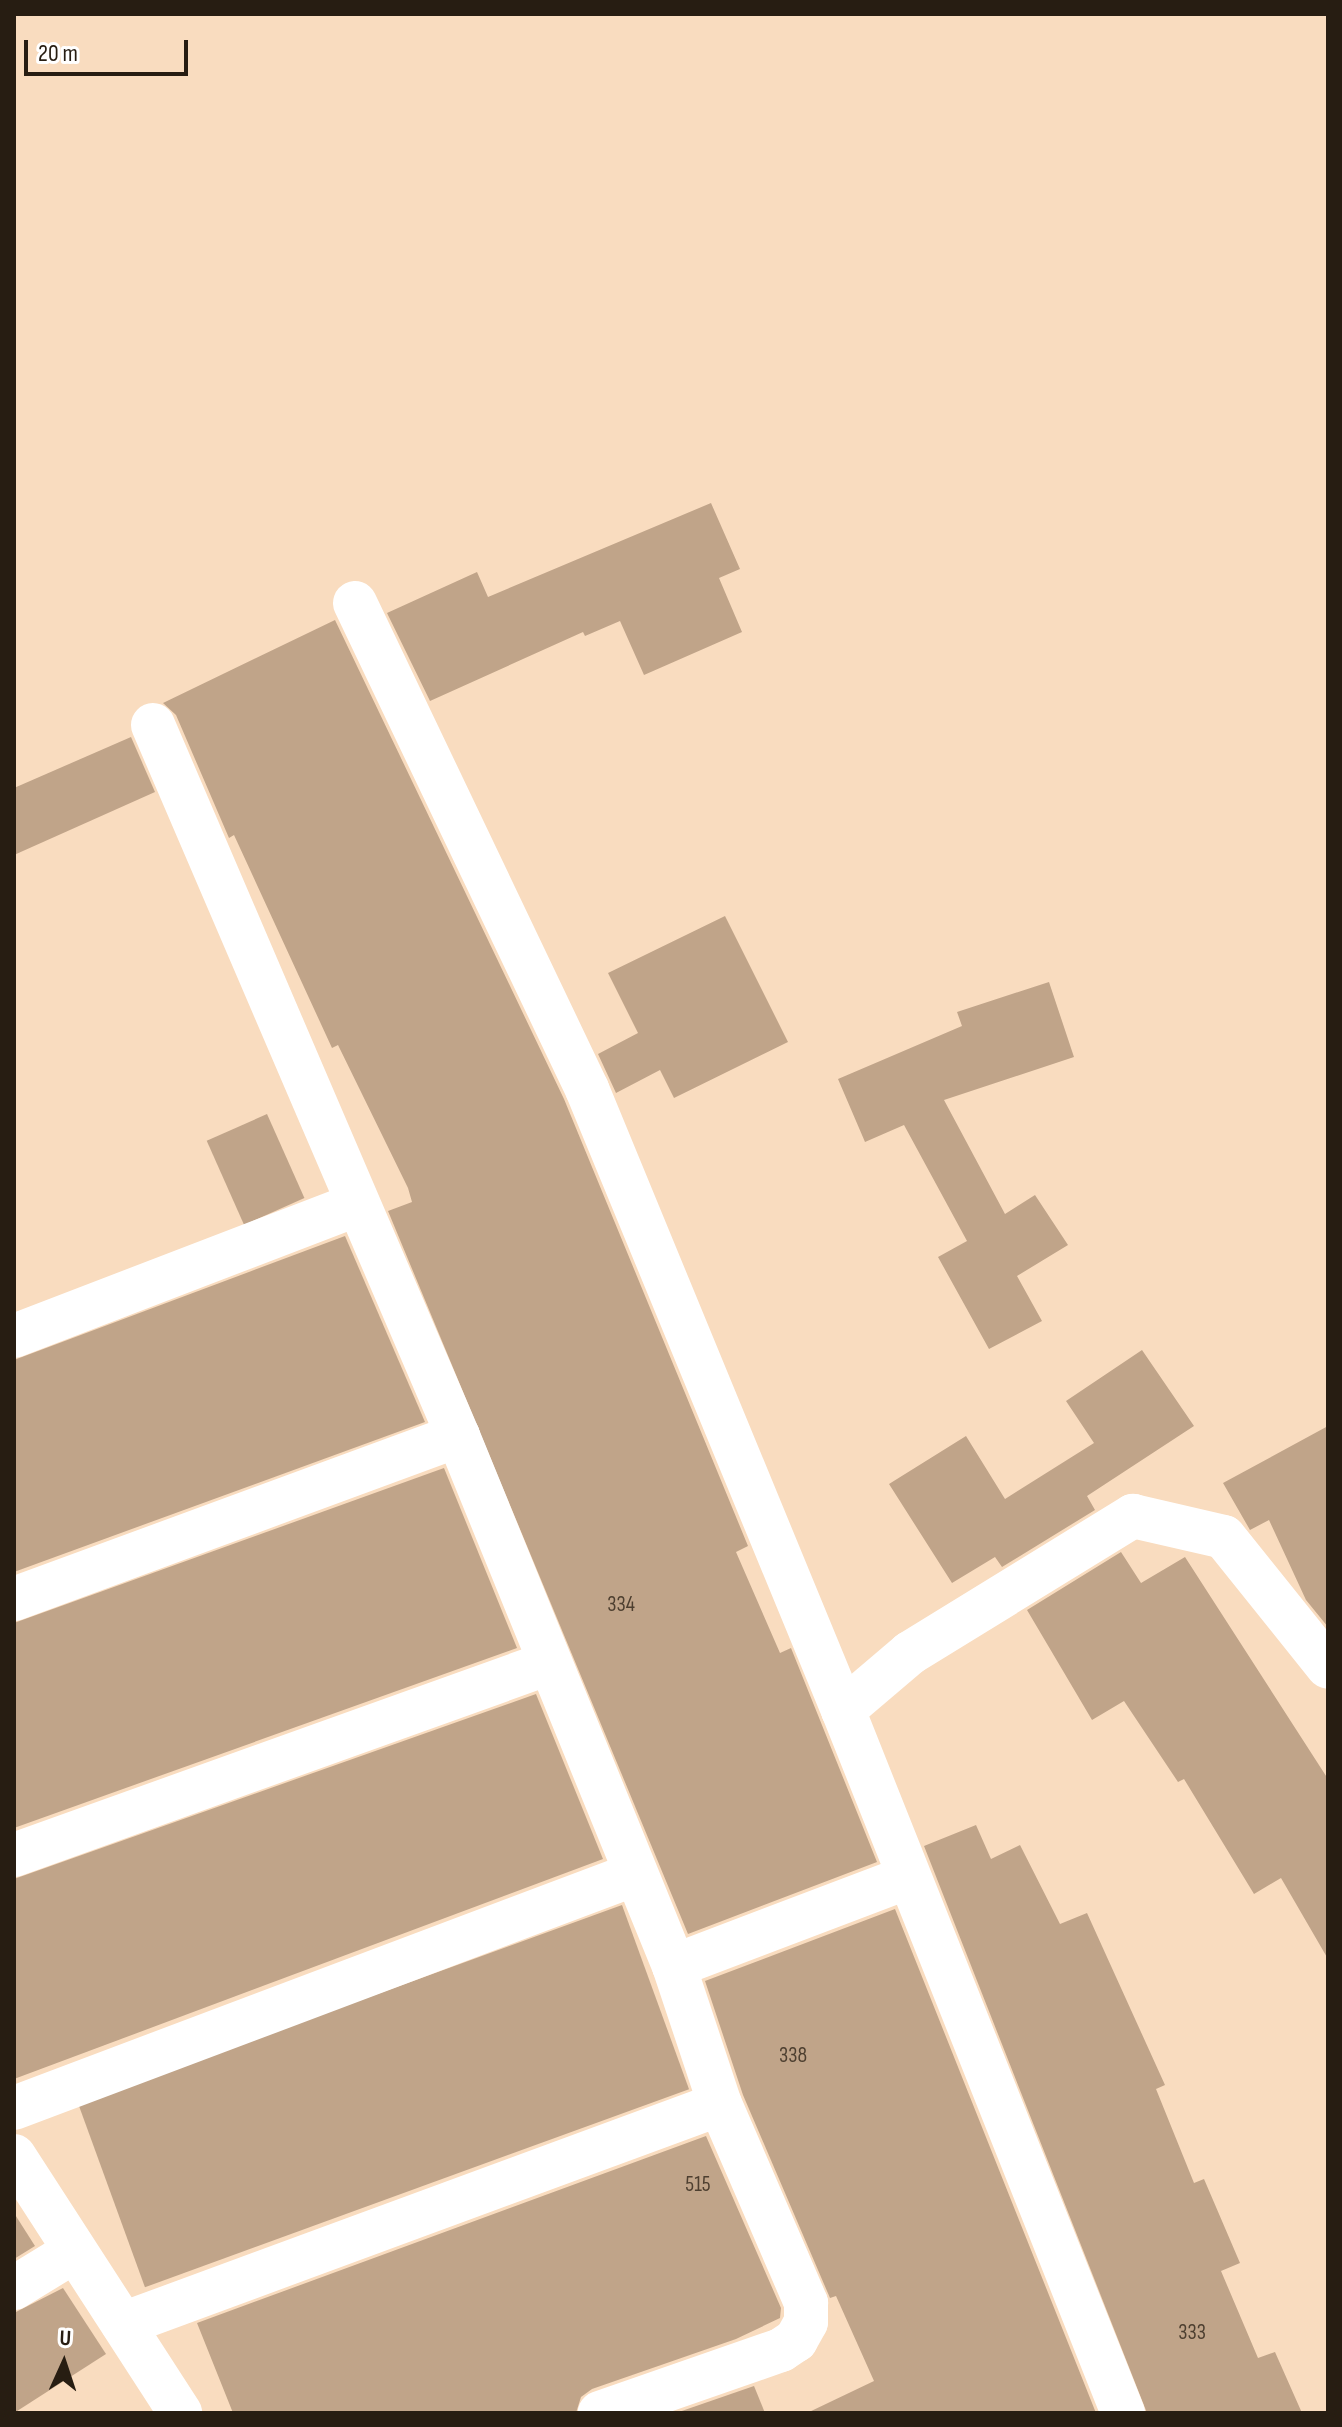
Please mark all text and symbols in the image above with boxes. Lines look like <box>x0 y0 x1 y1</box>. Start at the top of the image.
scale bar <box>28 24 192 74</box>
text: 20 m <box>38 39 78 68</box>
house number: 334 <box>607 1592 635 1618</box>
house number: 338 <box>779 2043 807 2069</box>
house number: 515 <box>685 2172 711 2198</box>
house number: 333 <box>1178 2320 1206 2346</box>
north arrow <box>24 2323 104 2403</box>
text: U <box>59 2325 72 2352</box>

